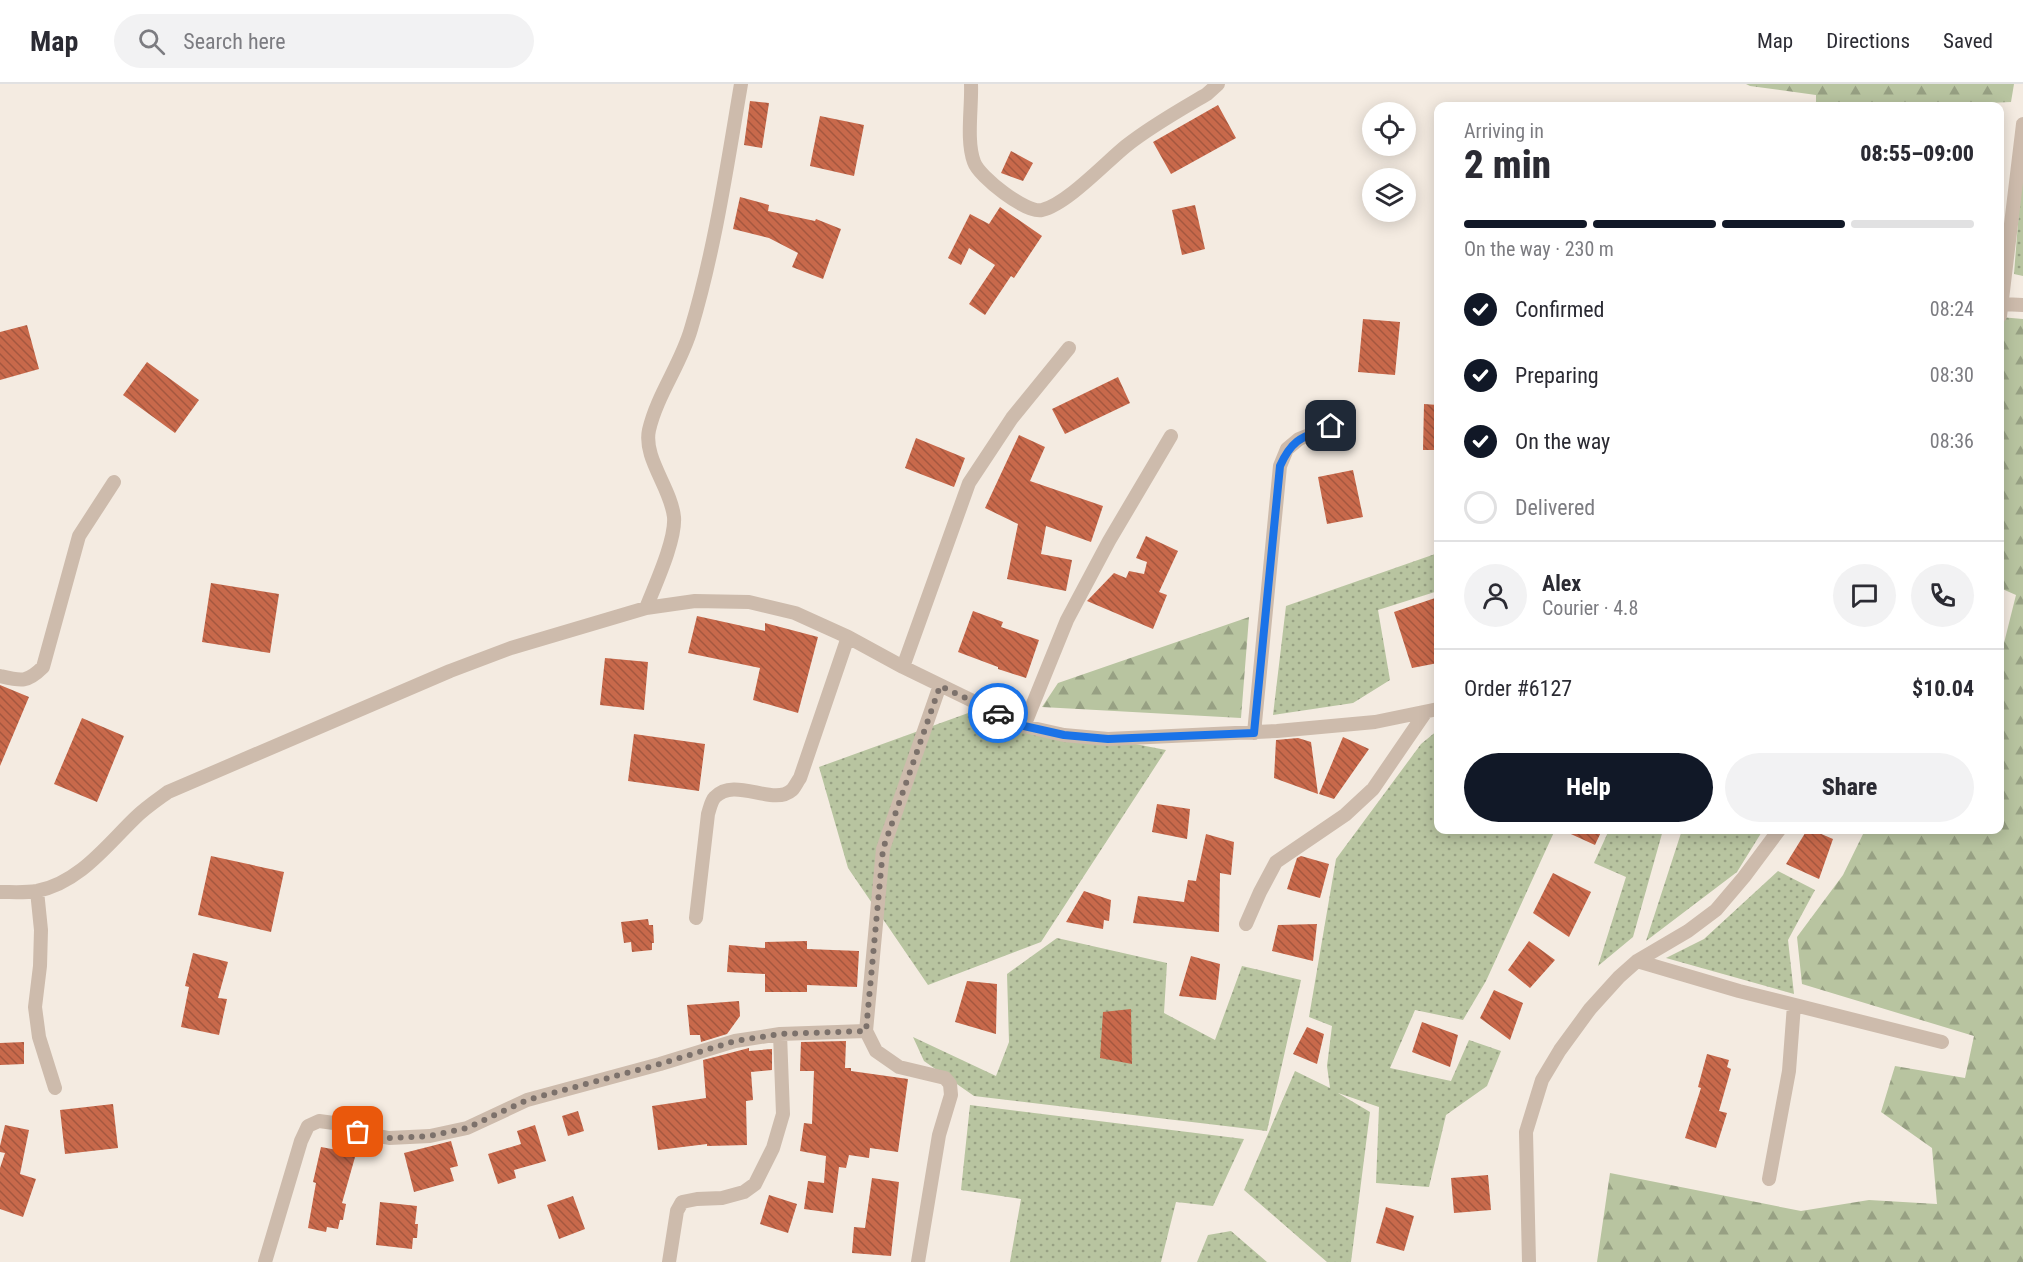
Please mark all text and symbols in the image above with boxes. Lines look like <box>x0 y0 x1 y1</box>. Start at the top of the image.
search box <box>114 14 534 68</box>
text: Map <box>30 25 78 58</box>
icon: search <box>135 25 168 58</box>
text: Search here <box>183 29 286 54</box>
text: Map <box>1757 29 1793 53</box>
text: Directions <box>1826 29 1910 53</box>
text: Saved <box>1943 29 1993 53</box>
map controls <box>1362 102 1416 222</box>
button: locate <box>1362 102 1416 156</box>
text: Arriving in <box>1464 119 1544 143</box>
text: 08:55–09:00 <box>1860 141 1974 166</box>
text: 2 min <box>1464 142 1551 188</box>
button: layers <box>1362 168 1416 222</box>
text: On the way · 230 m <box>1464 237 1614 261</box>
icon: check <box>1464 293 1497 326</box>
text: Confirmed <box>1515 297 1604 322</box>
text: 08:24 <box>1930 297 1974 321</box>
icon: check <box>1464 359 1497 392</box>
text: Preparing <box>1515 363 1599 388</box>
text: 08:30 <box>1930 363 1974 387</box>
pin <box>1305 400 1356 451</box>
icon: home <box>1314 409 1347 442</box>
icon: check <box>1464 425 1497 458</box>
text: On the way <box>1515 429 1610 454</box>
text: 08:36 <box>1930 429 1974 453</box>
text: Delivered <box>1515 495 1595 520</box>
button: person <box>1464 564 1527 627</box>
button: chat <box>1833 564 1896 627</box>
button: phone <box>1911 564 1974 627</box>
text: Alex <box>1542 571 1581 596</box>
text: Courier · 4.8 <box>1542 596 1638 620</box>
text: Order #6127 <box>1464 676 1572 701</box>
text: $10.04 <box>1912 676 1974 701</box>
courier <box>968 683 1028 743</box>
icon: car <box>982 697 1015 730</box>
button: Help <box>1464 753 1713 822</box>
button: Share <box>1725 753 1974 822</box>
pin <box>332 1106 383 1157</box>
icon: bag <box>341 1115 374 1148</box>

